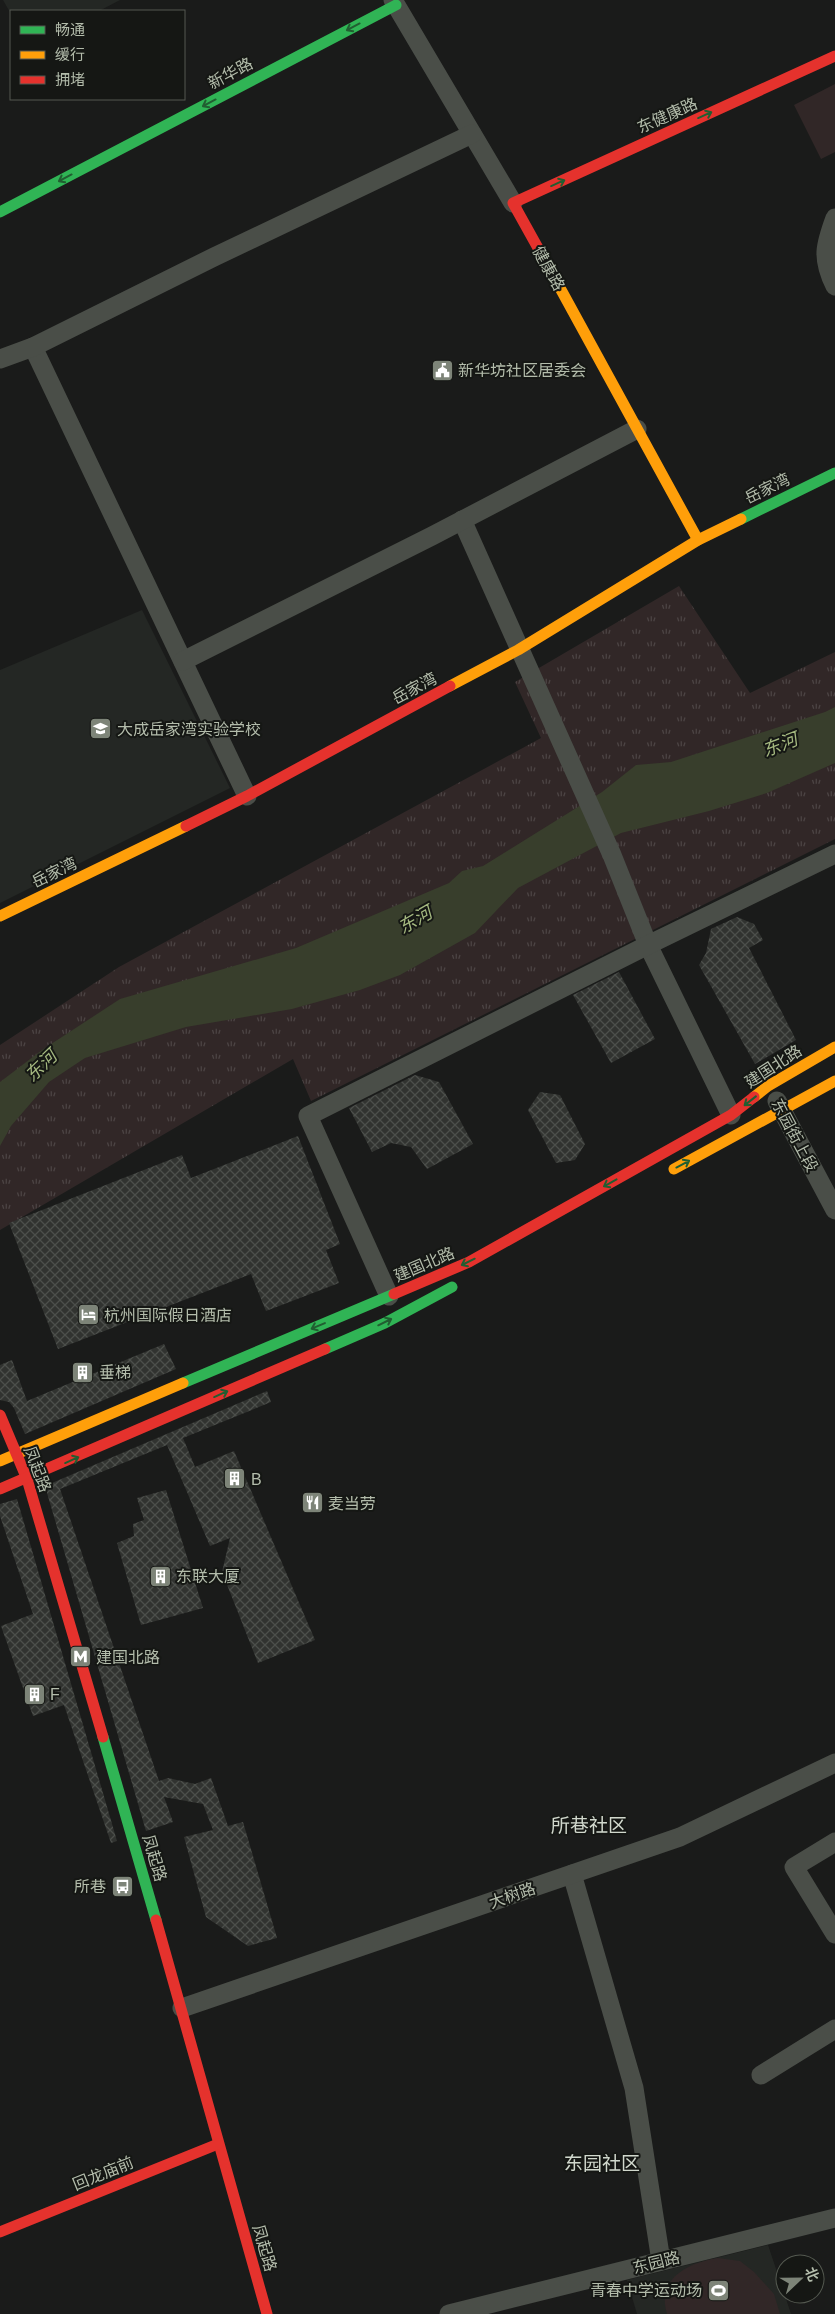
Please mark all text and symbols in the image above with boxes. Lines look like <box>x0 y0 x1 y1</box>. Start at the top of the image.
legend <box>10 10 185 100</box>
text: 畅通 <box>55 21 85 38</box>
one-way arrow <box>345 22 360 32</box>
text: 缓行 <box>55 46 85 63</box>
street label: 新华路 <box>205 55 255 92</box>
text: 拥堵 <box>55 71 85 88</box>
street label: 东健康路 <box>635 95 700 136</box>
one-way arrow <box>201 98 216 108</box>
one-way arrow <box>698 110 713 120</box>
one-way arrow <box>57 173 72 183</box>
one-way arrow <box>550 177 565 187</box>
street label: 健康路 <box>529 243 568 293</box>
public building icon: 新华坊社区居委会 <box>430 358 454 382</box>
place label: 新华坊社区居委会 <box>458 362 586 379</box>
street label: 岳家湾 <box>742 470 793 507</box>
street label: 岳家湾 <box>389 670 439 707</box>
school or university icon: 大成岳家湾实验学校 <box>89 717 113 741</box>
place label: 大成岳家湾实验学校 <box>117 721 261 738</box>
water label: 东河 <box>760 728 803 761</box>
street label: 岳家湾 <box>29 854 80 891</box>
water label: 东河 <box>394 901 438 938</box>
street label: 建国北路 <box>742 1042 805 1091</box>
water label: 东河 <box>21 1044 63 1086</box>
one-way arrow <box>743 1096 757 1106</box>
street label: 东园街上段 <box>768 1096 821 1175</box>
one-way arrow <box>676 1159 691 1169</box>
one-way arrow <box>603 1179 617 1189</box>
street label: 建国北路 <box>391 1244 457 1285</box>
one-way arrow <box>461 1258 476 1267</box>
hotel icon: 杭州国际假日酒店 <box>76 1303 100 1327</box>
place label: 杭州国际假日酒店 <box>104 1307 232 1324</box>
one-way arrow <box>377 1317 392 1326</box>
one-way arrow <box>311 1323 326 1332</box>
building icon: 垂梯 <box>71 1360 95 1384</box>
place label: 垂梯 <box>99 1364 131 1381</box>
one-way arrow <box>213 1389 228 1399</box>
street label: 凤起路 <box>21 1444 54 1495</box>
one-way arrow <box>64 1454 79 1464</box>
building icon: B <box>223 1467 247 1491</box>
place label: B <box>251 1471 262 1488</box>
restaurant icon: 麦当劳 <box>300 1491 324 1515</box>
place label: 麦当劳 <box>328 1495 376 1512</box>
building icon: 东联大厦 <box>148 1564 172 1588</box>
place label: 东联大厦 <box>176 1568 240 1585</box>
metro station icon: 建国北路 <box>68 1645 92 1669</box>
place label: 建国北路 <box>96 1649 160 1666</box>
building icon: F <box>22 1682 46 1706</box>
place label: F <box>50 1686 60 1703</box>
district label: 所巷社区 <box>551 1815 627 1836</box>
street label: 凤起路 <box>140 1833 169 1884</box>
bus stop icon: 所巷 <box>110 1874 134 1898</box>
place label: 所巷 <box>74 1878 106 1895</box>
street label: 大树路 <box>487 1880 538 1911</box>
district label: 东园社区 <box>564 2153 640 2174</box>
street label: 回龙庙前 <box>70 2154 136 2193</box>
street label: 凤起路 <box>250 2223 279 2274</box>
street label: 东园路 <box>631 2248 681 2277</box>
north arrow <box>775 2254 825 2304</box>
text: 北 <box>802 2265 822 2284</box>
sports icon: 青春中学运动场 <box>706 2278 730 2302</box>
place label: 青春中学运动场 <box>590 2282 702 2299</box>

